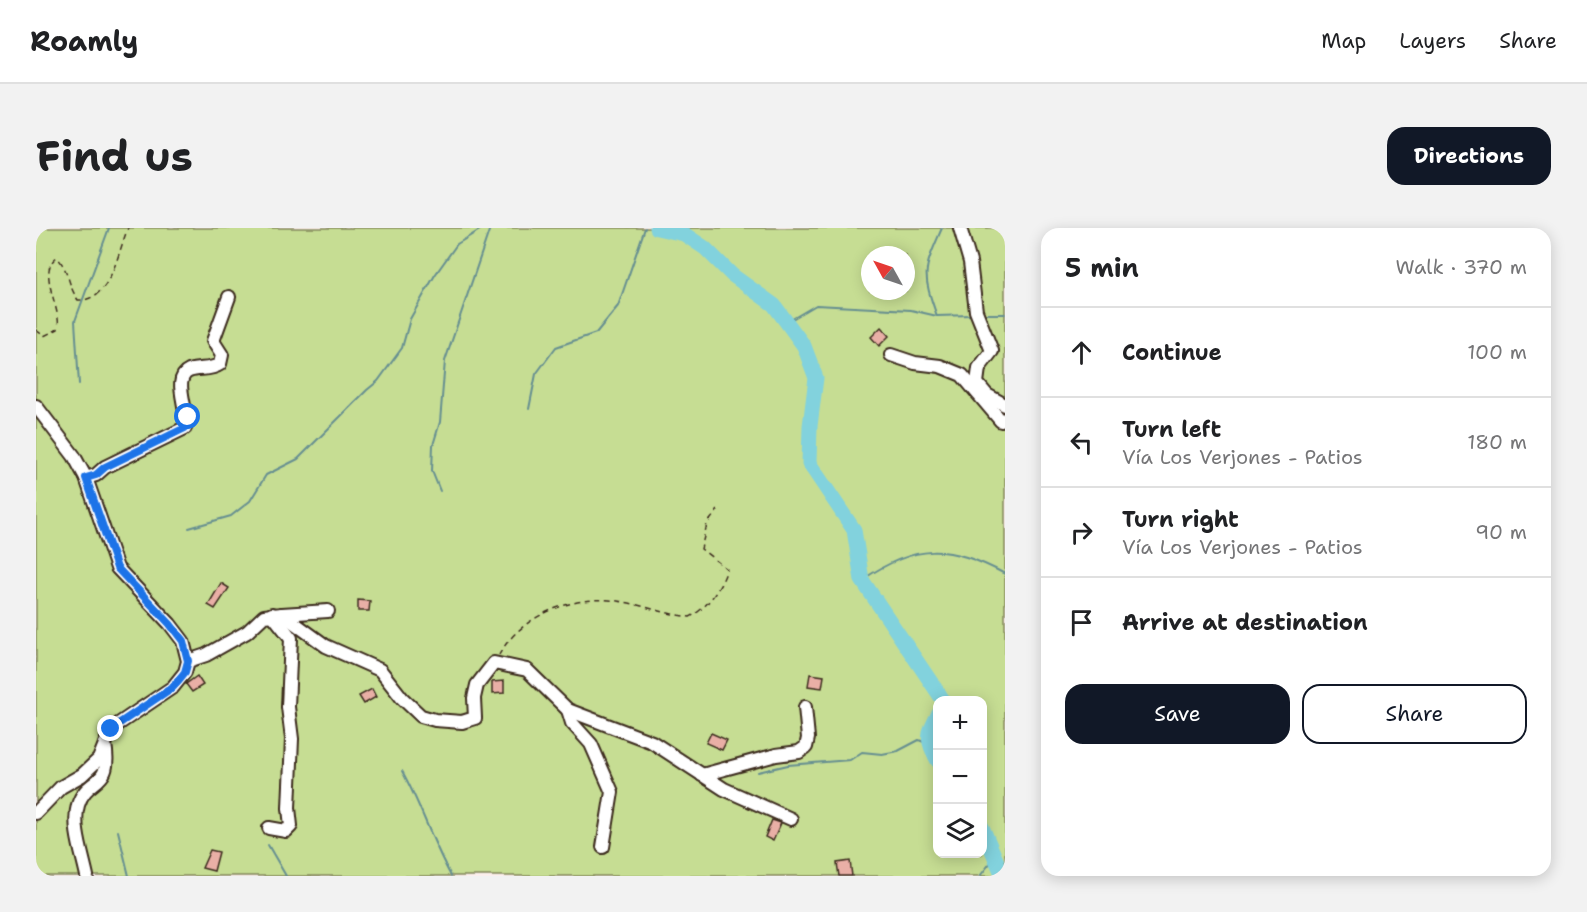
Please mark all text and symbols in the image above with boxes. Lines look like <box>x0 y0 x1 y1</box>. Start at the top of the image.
text: Roamly <box>30 22 138 60</box>
text: Map <box>1321 27 1366 55</box>
text: Layers <box>1399 27 1466 55</box>
text: Share <box>1499 27 1557 55</box>
button: Directions <box>1387 127 1551 185</box>
text: Find us <box>36 128 193 184</box>
north arrow <box>861 246 915 300</box>
text: 5 min <box>1065 250 1139 285</box>
text: Walk · 370 m <box>1396 254 1527 280</box>
icon: ahead <box>1065 336 1098 369</box>
text: Continue <box>1122 338 1222 367</box>
text: 100 m <box>1467 339 1527 365</box>
route start <box>174 403 200 429</box>
text: Turn left <box>1122 415 1221 444</box>
icon: left <box>1065 426 1098 459</box>
text: 180 m <box>1467 429 1527 455</box>
text: Vía Los Verjones - Patios <box>1122 444 1363 470</box>
text: Turn right <box>1122 505 1239 534</box>
icon: right <box>1065 516 1098 549</box>
text: 90 m <box>1475 519 1527 545</box>
text: Vía Los Verjones - Patios <box>1122 534 1363 560</box>
icon: arrive <box>1065 606 1098 639</box>
text: Arrive at destination <box>1122 608 1368 637</box>
button: Save <box>1065 684 1290 744</box>
button: Share <box>1302 684 1527 744</box>
map controls <box>933 696 987 858</box>
button: + <box>933 696 987 750</box>
route end <box>97 715 123 741</box>
button: − <box>933 750 987 804</box>
button: layers <box>933 804 987 858</box>

